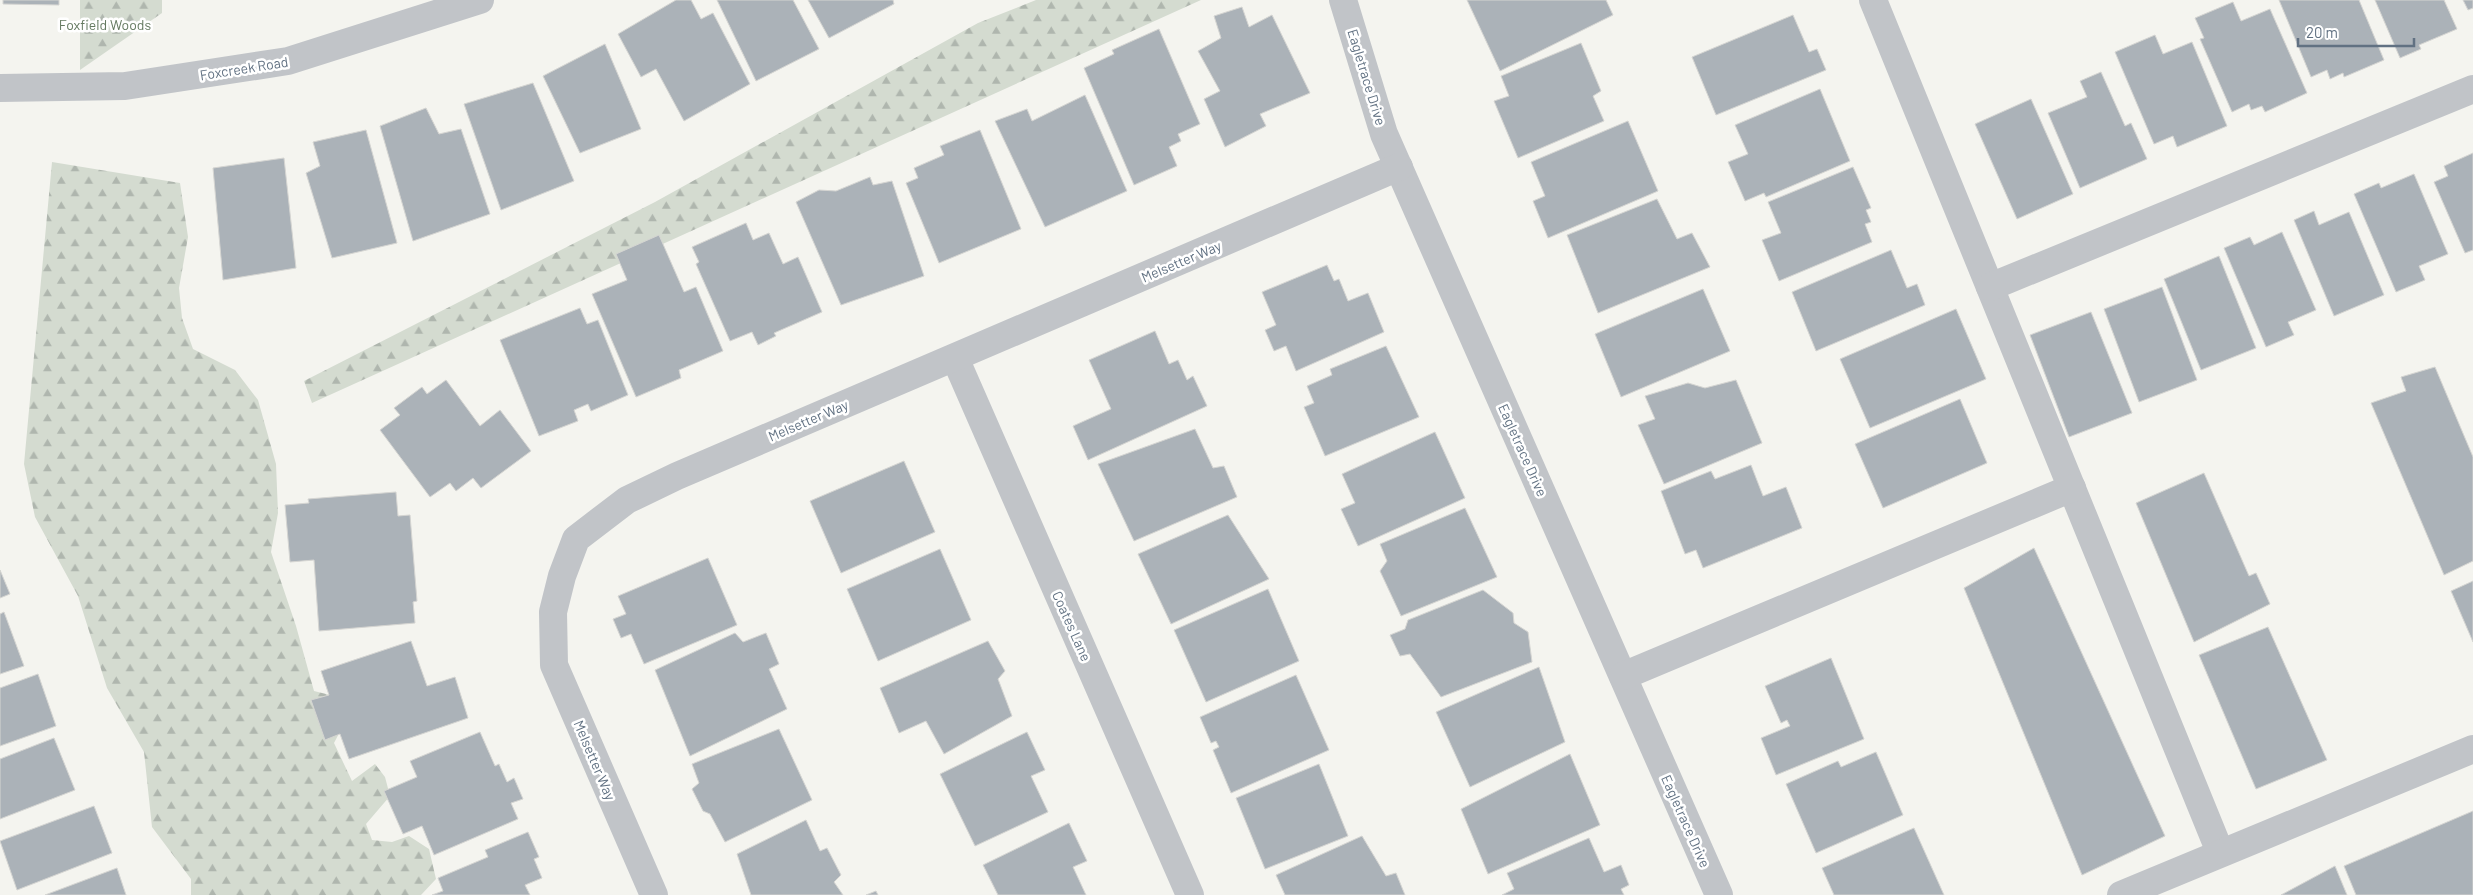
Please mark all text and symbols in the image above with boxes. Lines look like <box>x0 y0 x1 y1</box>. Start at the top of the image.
scale bar <box>2298 15 2414 47</box>
park label: Foxfield Woods <box>59 16 151 33</box>
text: 20 m <box>2306 23 2338 41</box>
street label: Eagletrace Drive <box>1344 27 1390 127</box>
street label: Foxcreek Road <box>199 53 289 83</box>
street label: Melsetter Way <box>1138 236 1224 285</box>
street label: Melsetter Way <box>765 395 851 444</box>
street label: Eagletrace Drive <box>1495 401 1551 499</box>
street label: Coates Lane <box>1049 588 1095 664</box>
street label: Melsetter Way <box>571 717 620 803</box>
street label: Eagletrace Drive <box>1658 772 1714 870</box>

